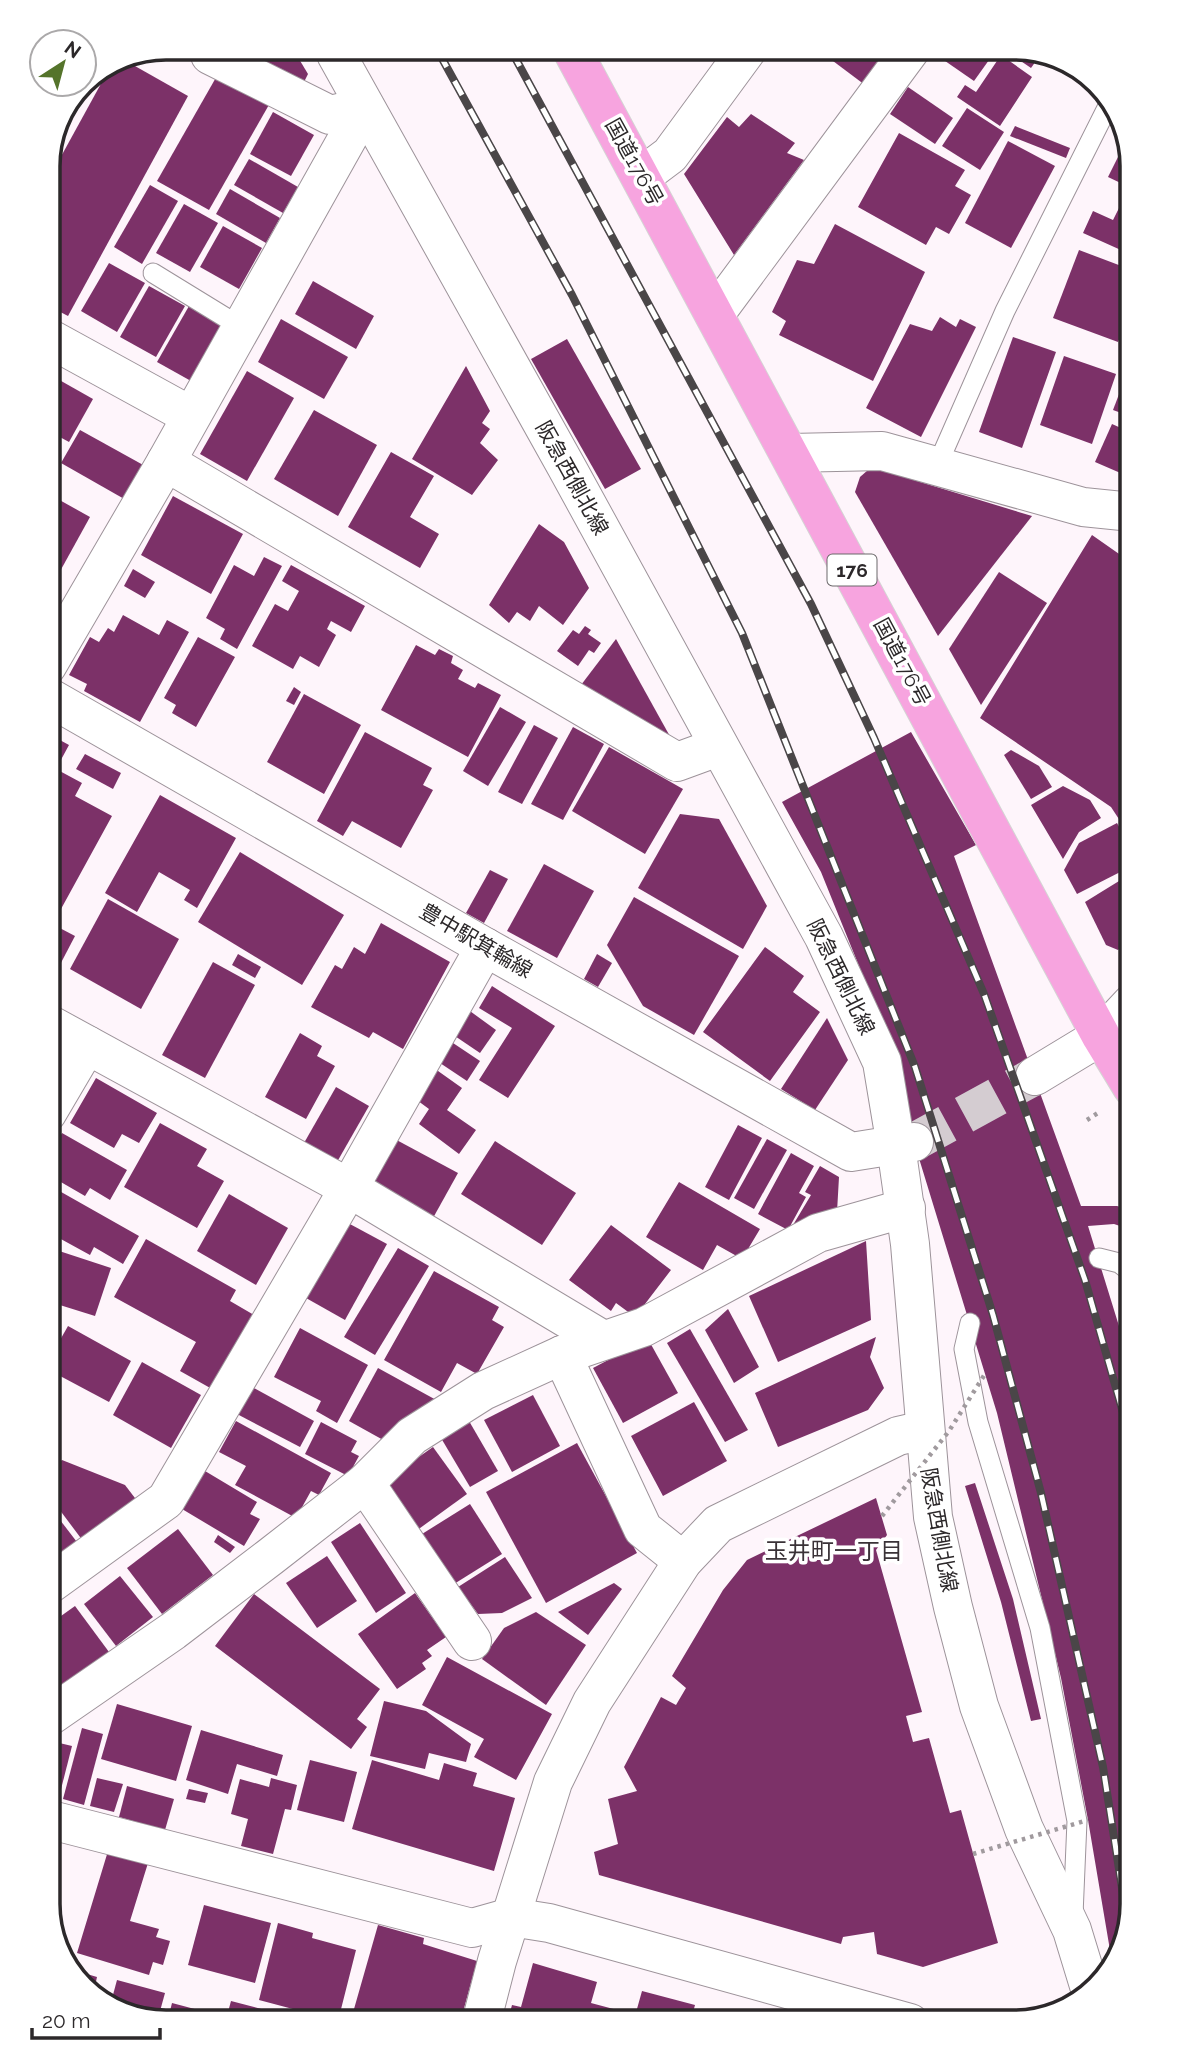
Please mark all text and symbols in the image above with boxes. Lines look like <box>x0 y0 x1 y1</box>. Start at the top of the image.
north arrow <box>28 28 98 98</box>
text: N <box>61 36 85 62</box>
street label: 国道176号 <box>600 114 669 210</box>
street label: 阪急西側北線 <box>531 417 614 539</box>
road number: 176 <box>828 554 876 586</box>
street label: 国道176号 <box>869 614 936 710</box>
street label: 豊中駅箕輪線 <box>415 898 537 983</box>
street label: 阪急西側北線 <box>803 915 880 1039</box>
street label: 阪急西側北線 <box>916 1466 963 1594</box>
district label: 玉井町一丁目 <box>765 1537 903 1564</box>
scale bar <box>32 1996 159 2040</box>
text: 20 m <box>42 2008 90 2033</box>

